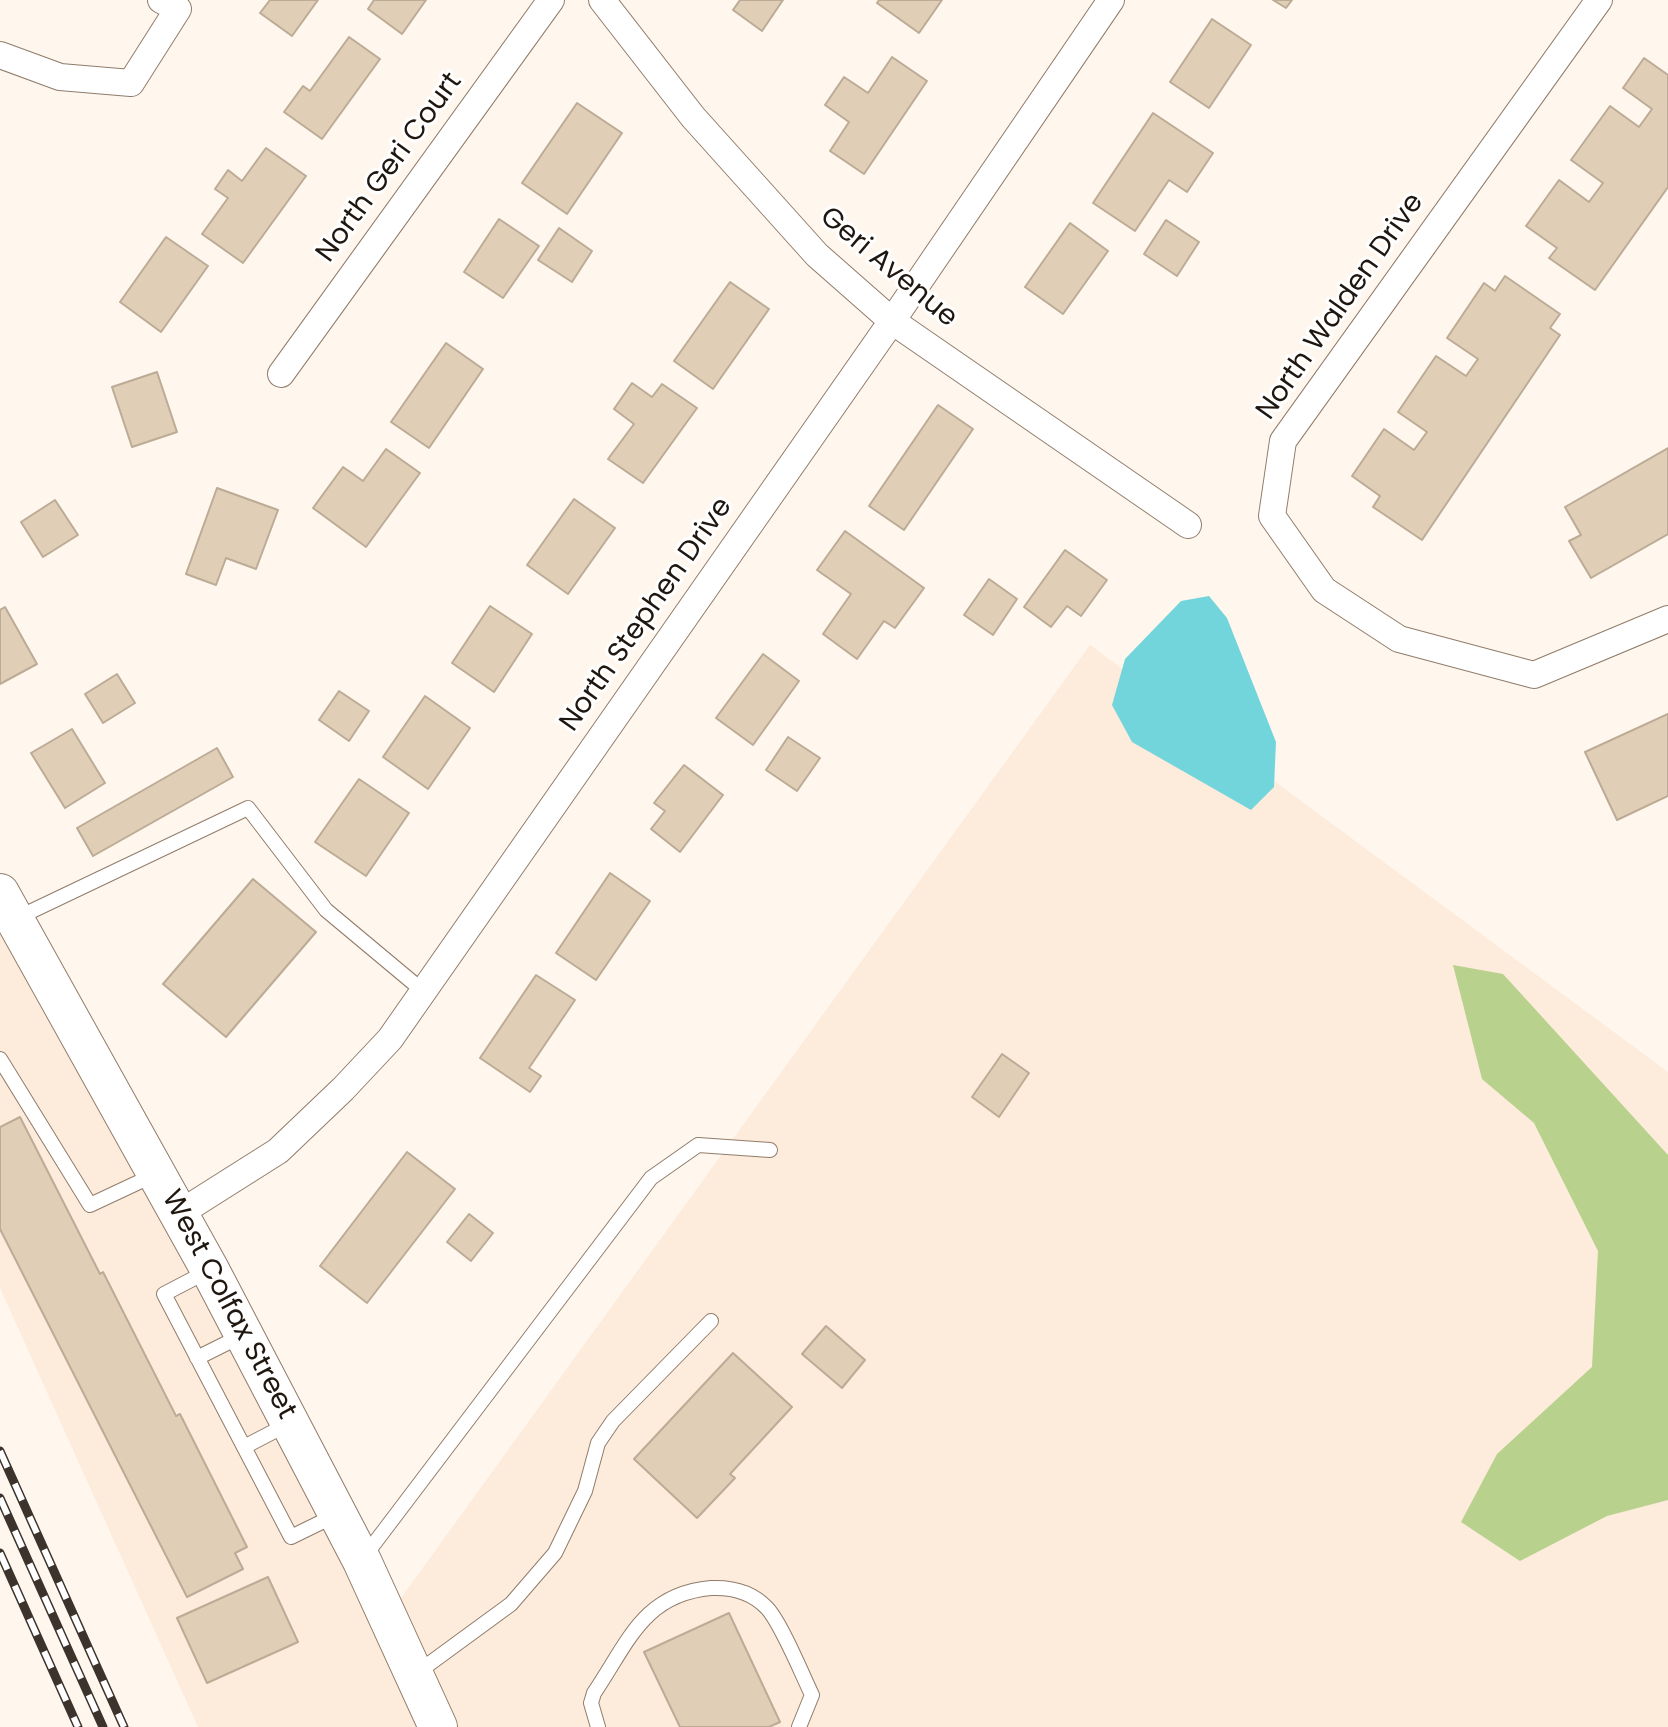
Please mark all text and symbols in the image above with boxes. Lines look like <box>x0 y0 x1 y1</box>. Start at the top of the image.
street label: North Geri Court <box>310 67 470 269</box>
street label: North Walden Drive <box>1250 187 1432 427</box>
street label: Geri Avenue <box>812 201 964 335</box>
street label: North Stephen Drive <box>554 492 740 738</box>
street label: West Colfax Street <box>153 1185 303 1425</box>

